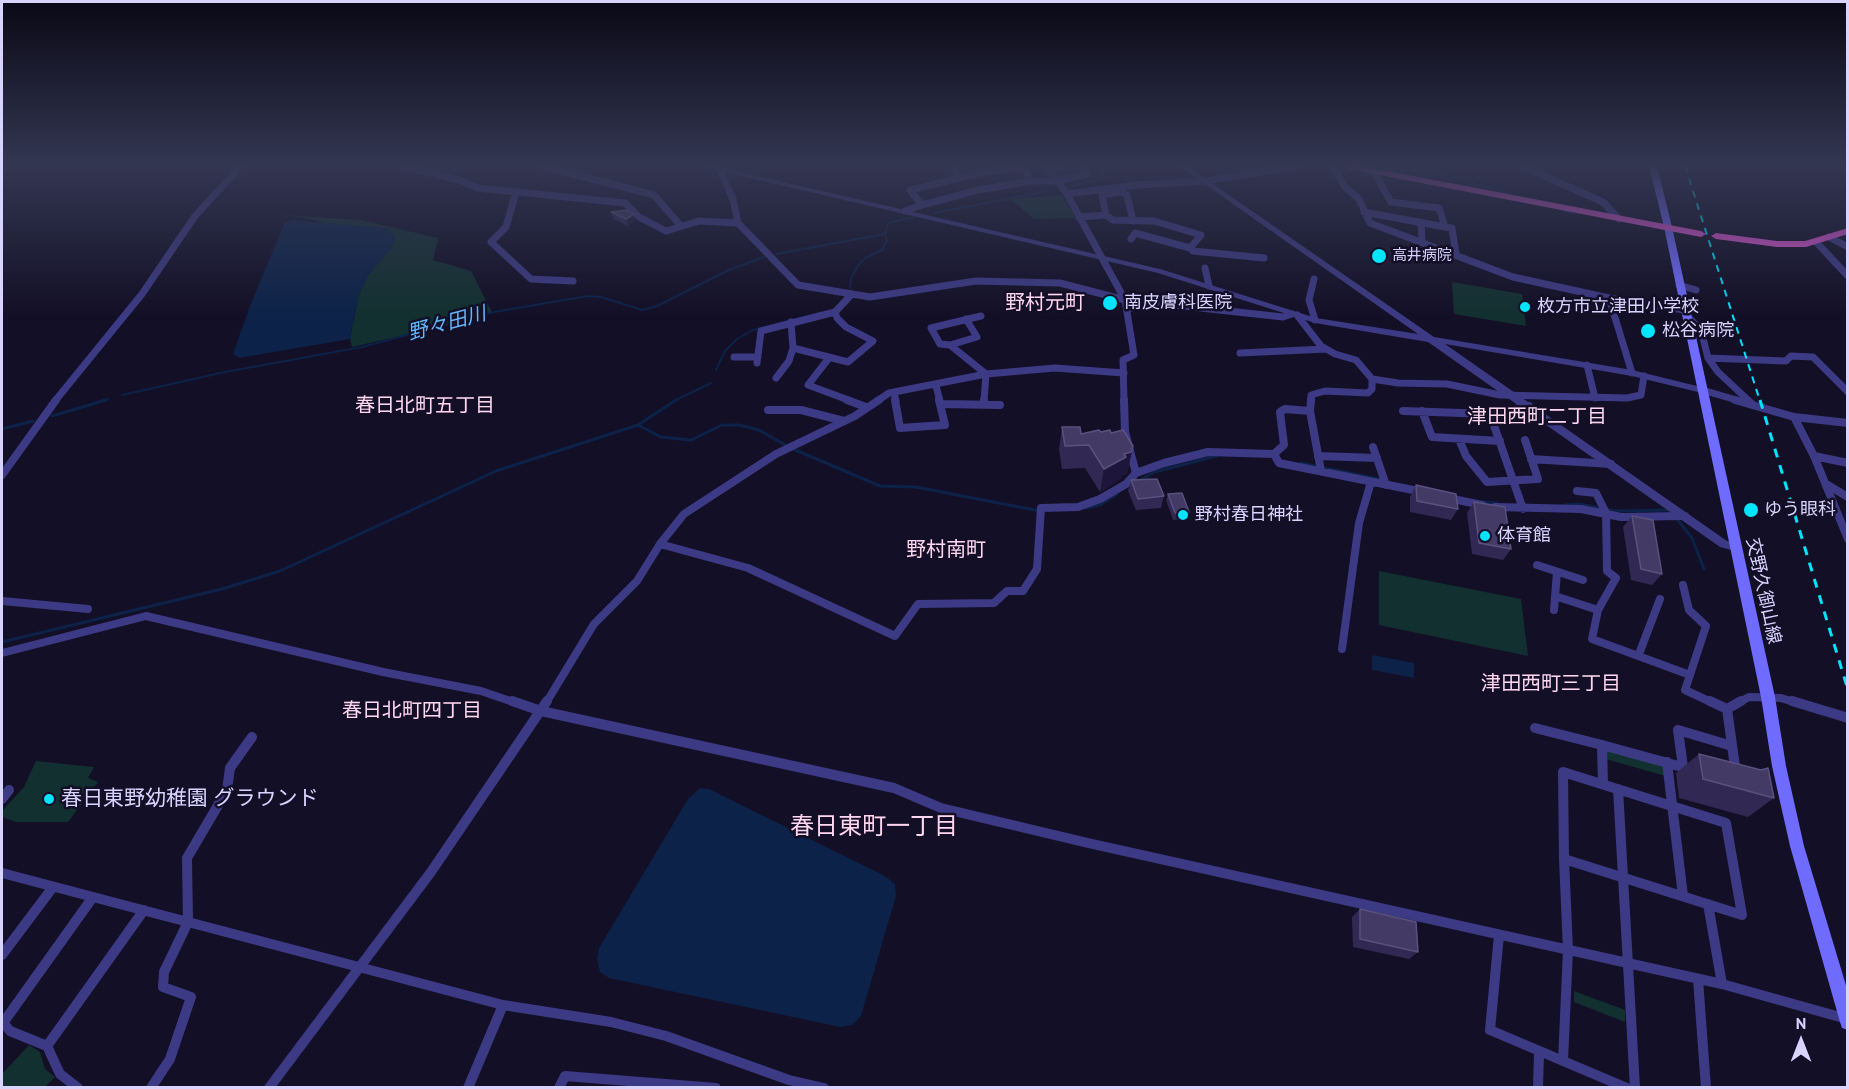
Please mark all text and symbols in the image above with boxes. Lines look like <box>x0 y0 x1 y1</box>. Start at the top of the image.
marker: 高井病院 <box>1370 247 1388 265</box>
place label: 高井病院 <box>1392 247 1452 265</box>
district label: 野村元町 <box>1005 291 1085 315</box>
place label: 南皮膚科医院 <box>1124 292 1232 314</box>
marker: 南皮膚科医院 <box>1101 294 1119 312</box>
place label: 枚方市立津田小学校 <box>1537 296 1699 318</box>
marker: 枚方市立津田小学校 <box>1518 300 1532 314</box>
water label: 野々田川 <box>405 302 489 346</box>
place label: 松谷病院 <box>1662 320 1734 342</box>
marker: 松谷病院 <box>1639 322 1657 340</box>
district label: 春日北町五丁目 <box>355 394 495 418</box>
district label: 津田西町二丁目 <box>1467 405 1607 429</box>
place label: ゆう眼科 <box>1764 499 1836 521</box>
marker: ゆう眼科 <box>1742 501 1760 519</box>
place label: 野村春日神社 <box>1195 504 1303 526</box>
marker: 野村春日神社 <box>1176 508 1190 522</box>
place label: 体育館 <box>1497 525 1551 547</box>
marker: 体育館 <box>1478 529 1492 543</box>
street label: 交野久御山線 <box>1741 536 1785 646</box>
district label: 野村南町 <box>906 538 986 562</box>
district label: 津田西町三丁目 <box>1481 672 1621 696</box>
district label: 春日北町四丁目 <box>342 699 482 723</box>
place label: 春日東野幼稚園 グラウンド <box>61 786 319 812</box>
marker: 春日東野幼稚園 グラウンド <box>42 792 56 806</box>
district label: 春日東町一丁目 <box>790 813 958 841</box>
north arrow <box>1771 1011 1831 1071</box>
text: N <box>1796 1013 1806 1033</box>

